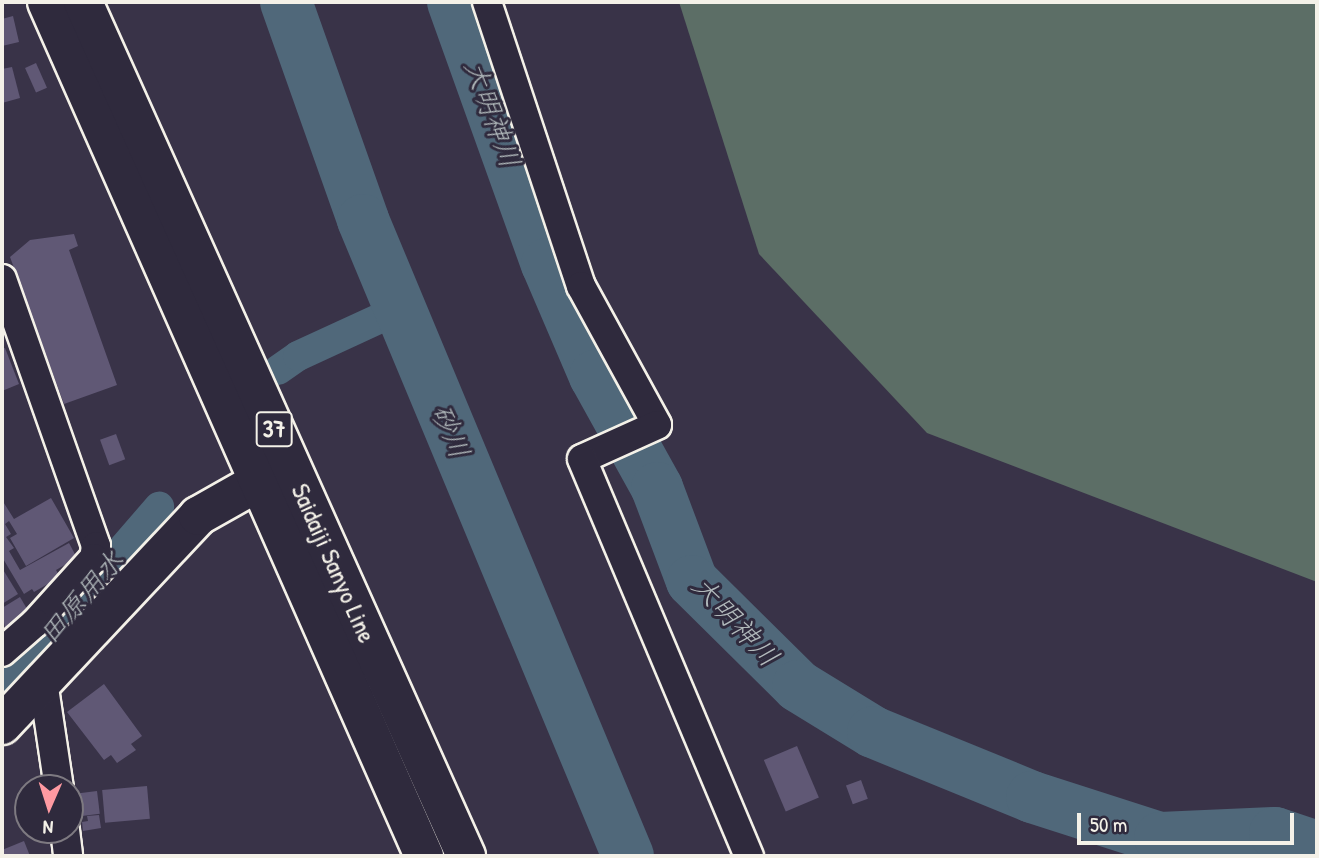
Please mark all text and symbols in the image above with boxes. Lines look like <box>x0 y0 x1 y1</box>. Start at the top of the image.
water label: 大明神川 <box>458 56 528 172</box>
water label: 砂川 <box>425 399 477 463</box>
road number: 37 <box>255 408 293 449</box>
street label: Saidaiji Sanyo Line <box>285 479 383 647</box>
water label: 田原用水 <box>32 544 130 650</box>
water label: 大明神川 <box>686 569 786 673</box>
north arrow <box>14 774 84 844</box>
scale bar <box>1081 798 1298 842</box>
text: 50 m <box>1090 810 1127 839</box>
text: N <box>42 815 54 841</box>

